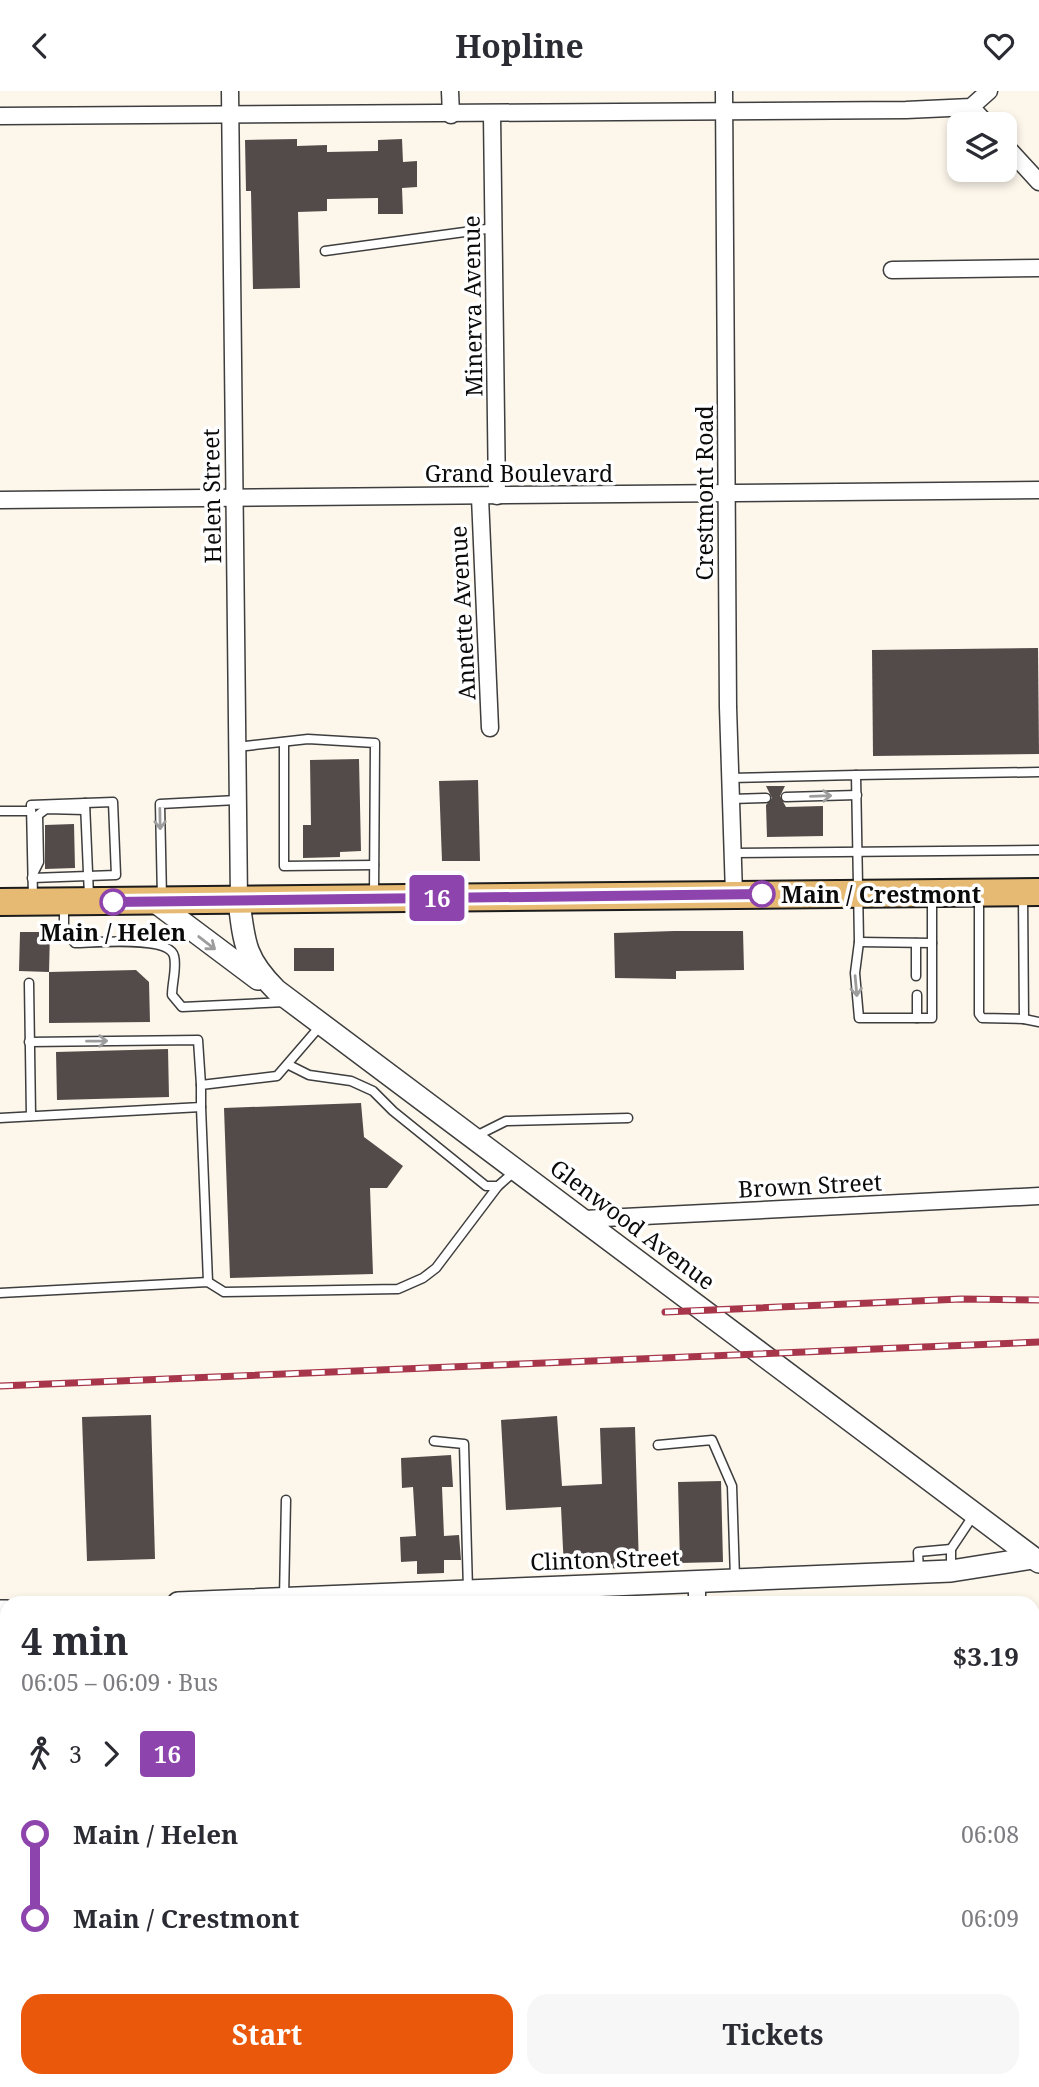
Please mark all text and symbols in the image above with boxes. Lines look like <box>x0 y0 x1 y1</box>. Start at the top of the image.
text: Hopline <box>455 24 584 67</box>
icon: back <box>21 27 59 65</box>
icon: heart <box>980 27 1018 65</box>
map controls <box>947 112 1017 182</box>
button: layers <box>947 112 1017 182</box>
street label: Minerva Avenue <box>454 215 490 397</box>
street label: Crestmont Road <box>688 405 720 581</box>
street label: Helen Street <box>194 428 228 564</box>
street label: Grand Boulevard <box>425 457 613 489</box>
street label: Annette Avenue <box>441 525 483 701</box>
one-way arrow <box>810 789 833 802</box>
one-way arrow <box>154 807 167 830</box>
line badge: 16 <box>406 875 468 921</box>
place label: Main / Crestmont <box>781 878 981 910</box>
text: 16 <box>423 881 451 914</box>
marker: Main / Crestmont <box>749 881 775 907</box>
marker: Main / Helen <box>100 889 126 915</box>
place label: Main / Helen <box>40 916 186 948</box>
one-way arrow <box>197 936 216 951</box>
one-way arrow <box>850 974 863 997</box>
one-way arrow <box>85 1034 108 1048</box>
street label: Glenwood Avenue <box>544 1151 722 1297</box>
street label: Brown Street <box>737 1165 883 1205</box>
street label: Clinton Street <box>530 1540 680 1578</box>
text: 4 min <box>21 1614 129 1666</box>
text: $3.19 <box>953 1638 1019 1674</box>
text: 06:05 – 06:09 · Bus <box>21 1666 218 1698</box>
icon: walk <box>21 1735 59 1773</box>
icon: forward <box>92 1735 130 1773</box>
text: 16 <box>154 1737 181 1770</box>
text: 3 <box>69 1738 82 1770</box>
text: Main / Helen <box>73 1816 238 1852</box>
text: 06:08 <box>961 1818 1019 1850</box>
text: Main / Crestmont <box>73 1900 299 1936</box>
text: 06:09 <box>961 1902 1019 1934</box>
button: Start <box>21 1994 513 2074</box>
button: Tickets <box>527 1994 1019 2074</box>

